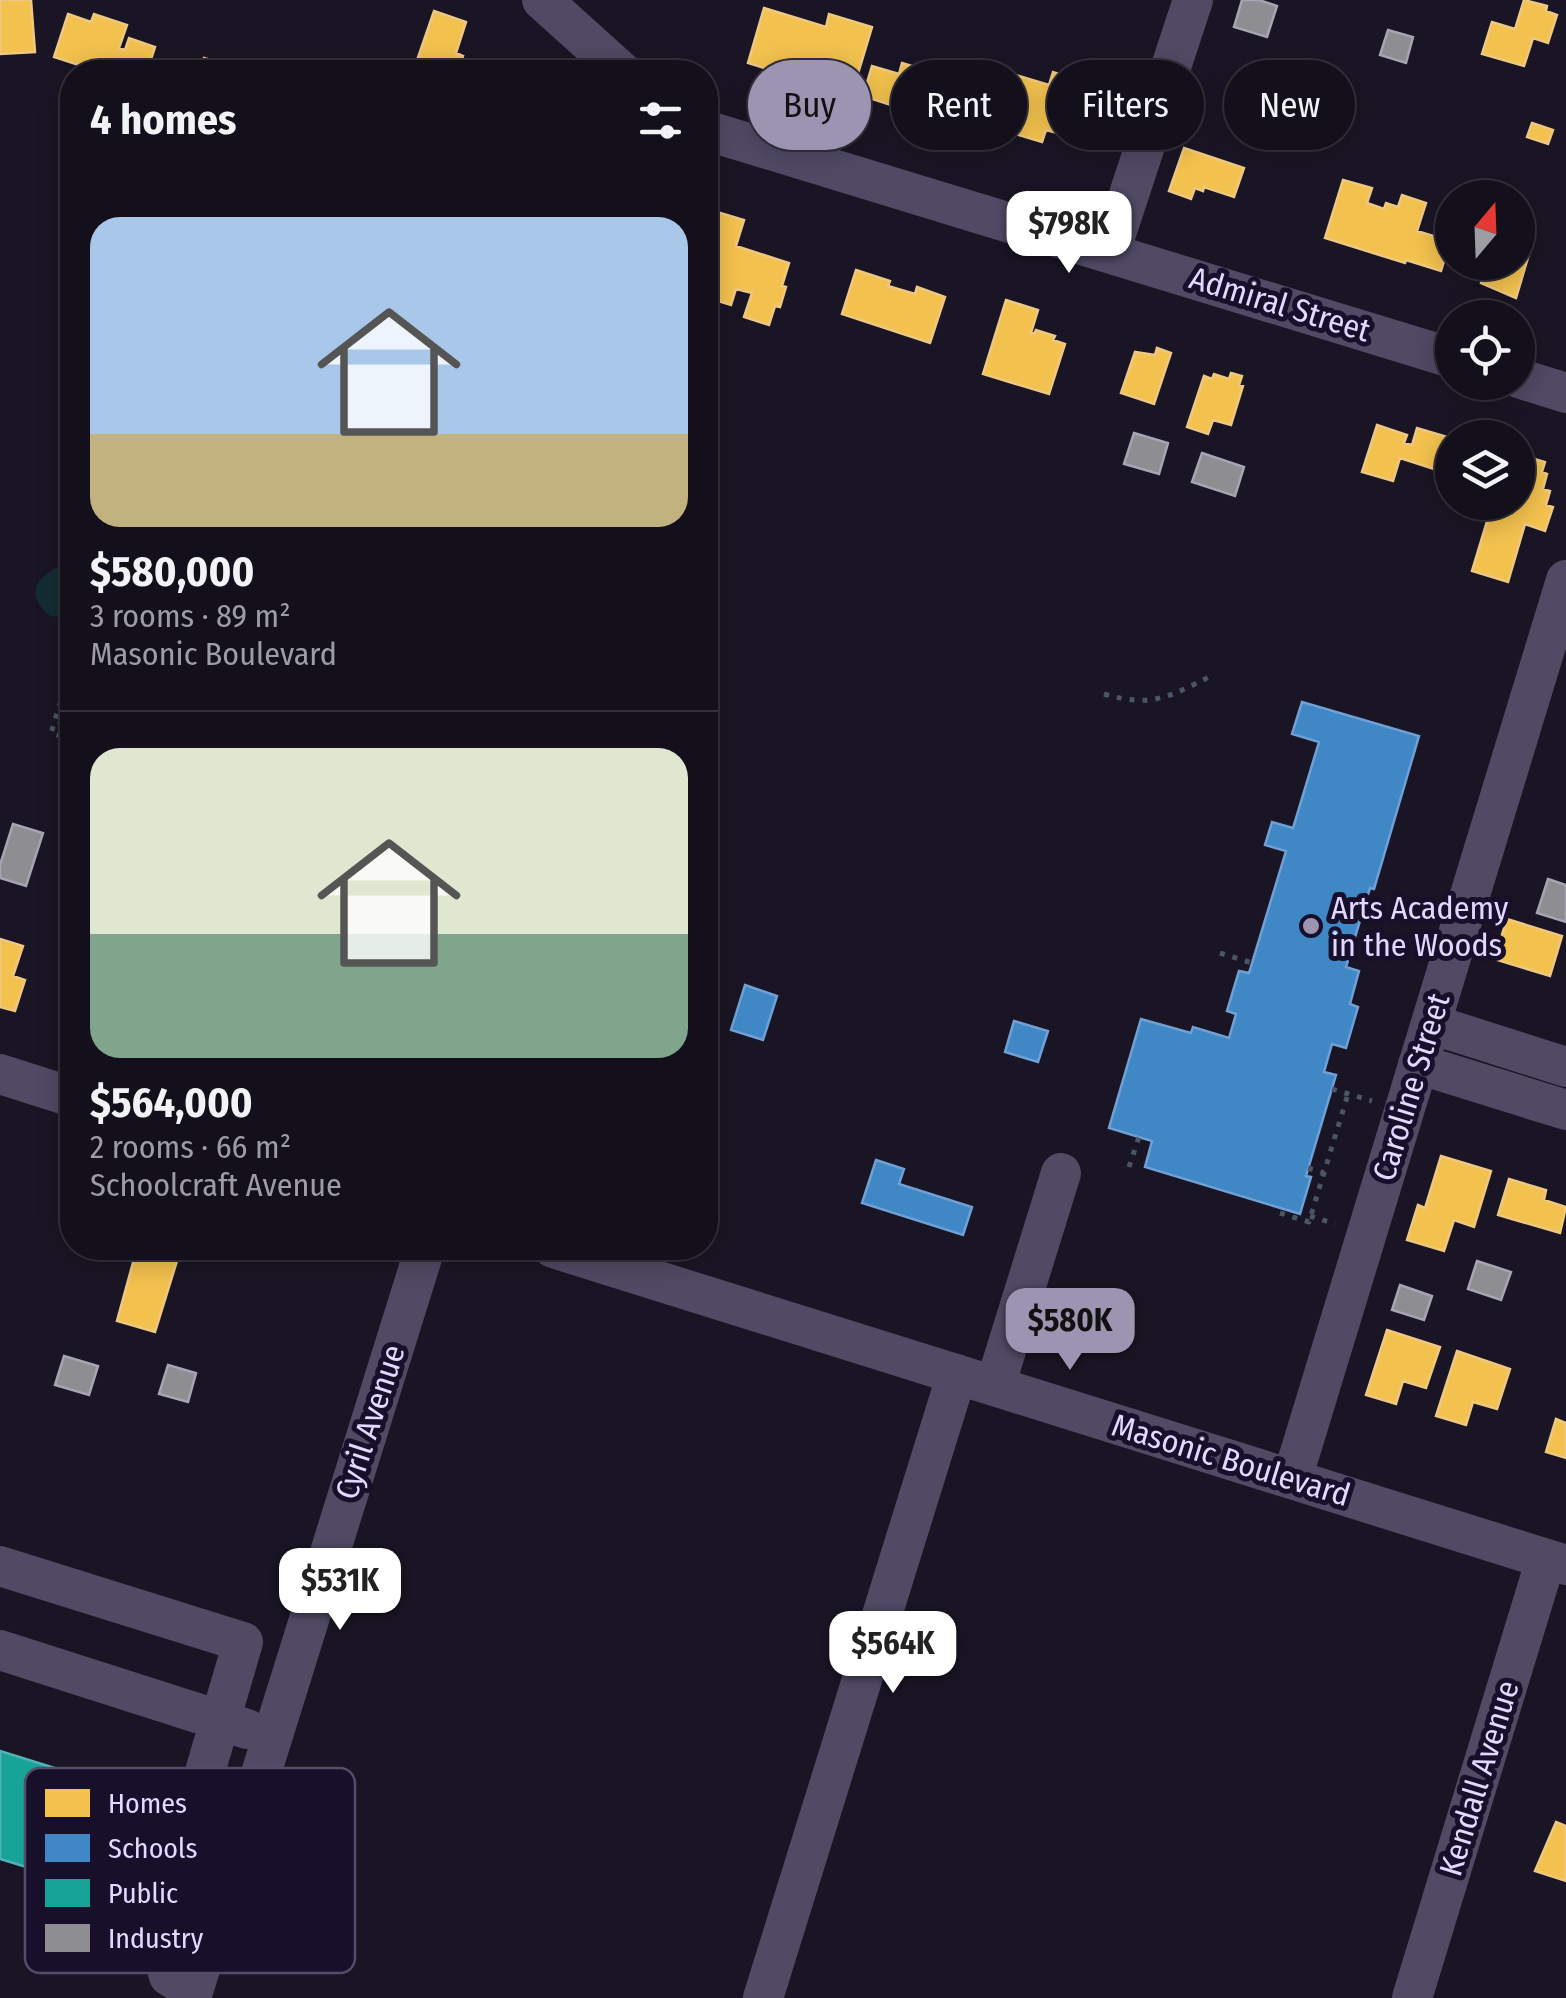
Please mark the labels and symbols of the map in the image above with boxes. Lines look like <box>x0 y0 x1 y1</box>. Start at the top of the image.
north arrow <box>1435 180 1535 280</box>
pin: $798K <box>999 191 1139 276</box>
street label: Admiral Street <box>1185 259 1375 350</box>
place label: Arts Academy in the Woods <box>1331 889 1509 964</box>
marker: Arts Academy in the Woods <box>1300 915 1322 937</box>
street label: Caroline Street <box>1364 988 1458 1185</box>
pin: $580K <box>1000 1288 1140 1373</box>
street label: Cyril Avenue <box>327 1340 413 1504</box>
street label: Masonic Boulevard <box>1107 1406 1355 1514</box>
pin: $531K <box>270 1548 410 1633</box>
pin: $564K <box>823 1611 963 1696</box>
street label: Kendall Avenue <box>1431 1676 1527 1880</box>
legend <box>25 1768 355 1973</box>
text: Homes <box>108 1787 187 1820</box>
text: Schools <box>108 1832 197 1865</box>
text: Public <box>108 1877 178 1910</box>
text: Industry <box>108 1922 204 1955</box>

